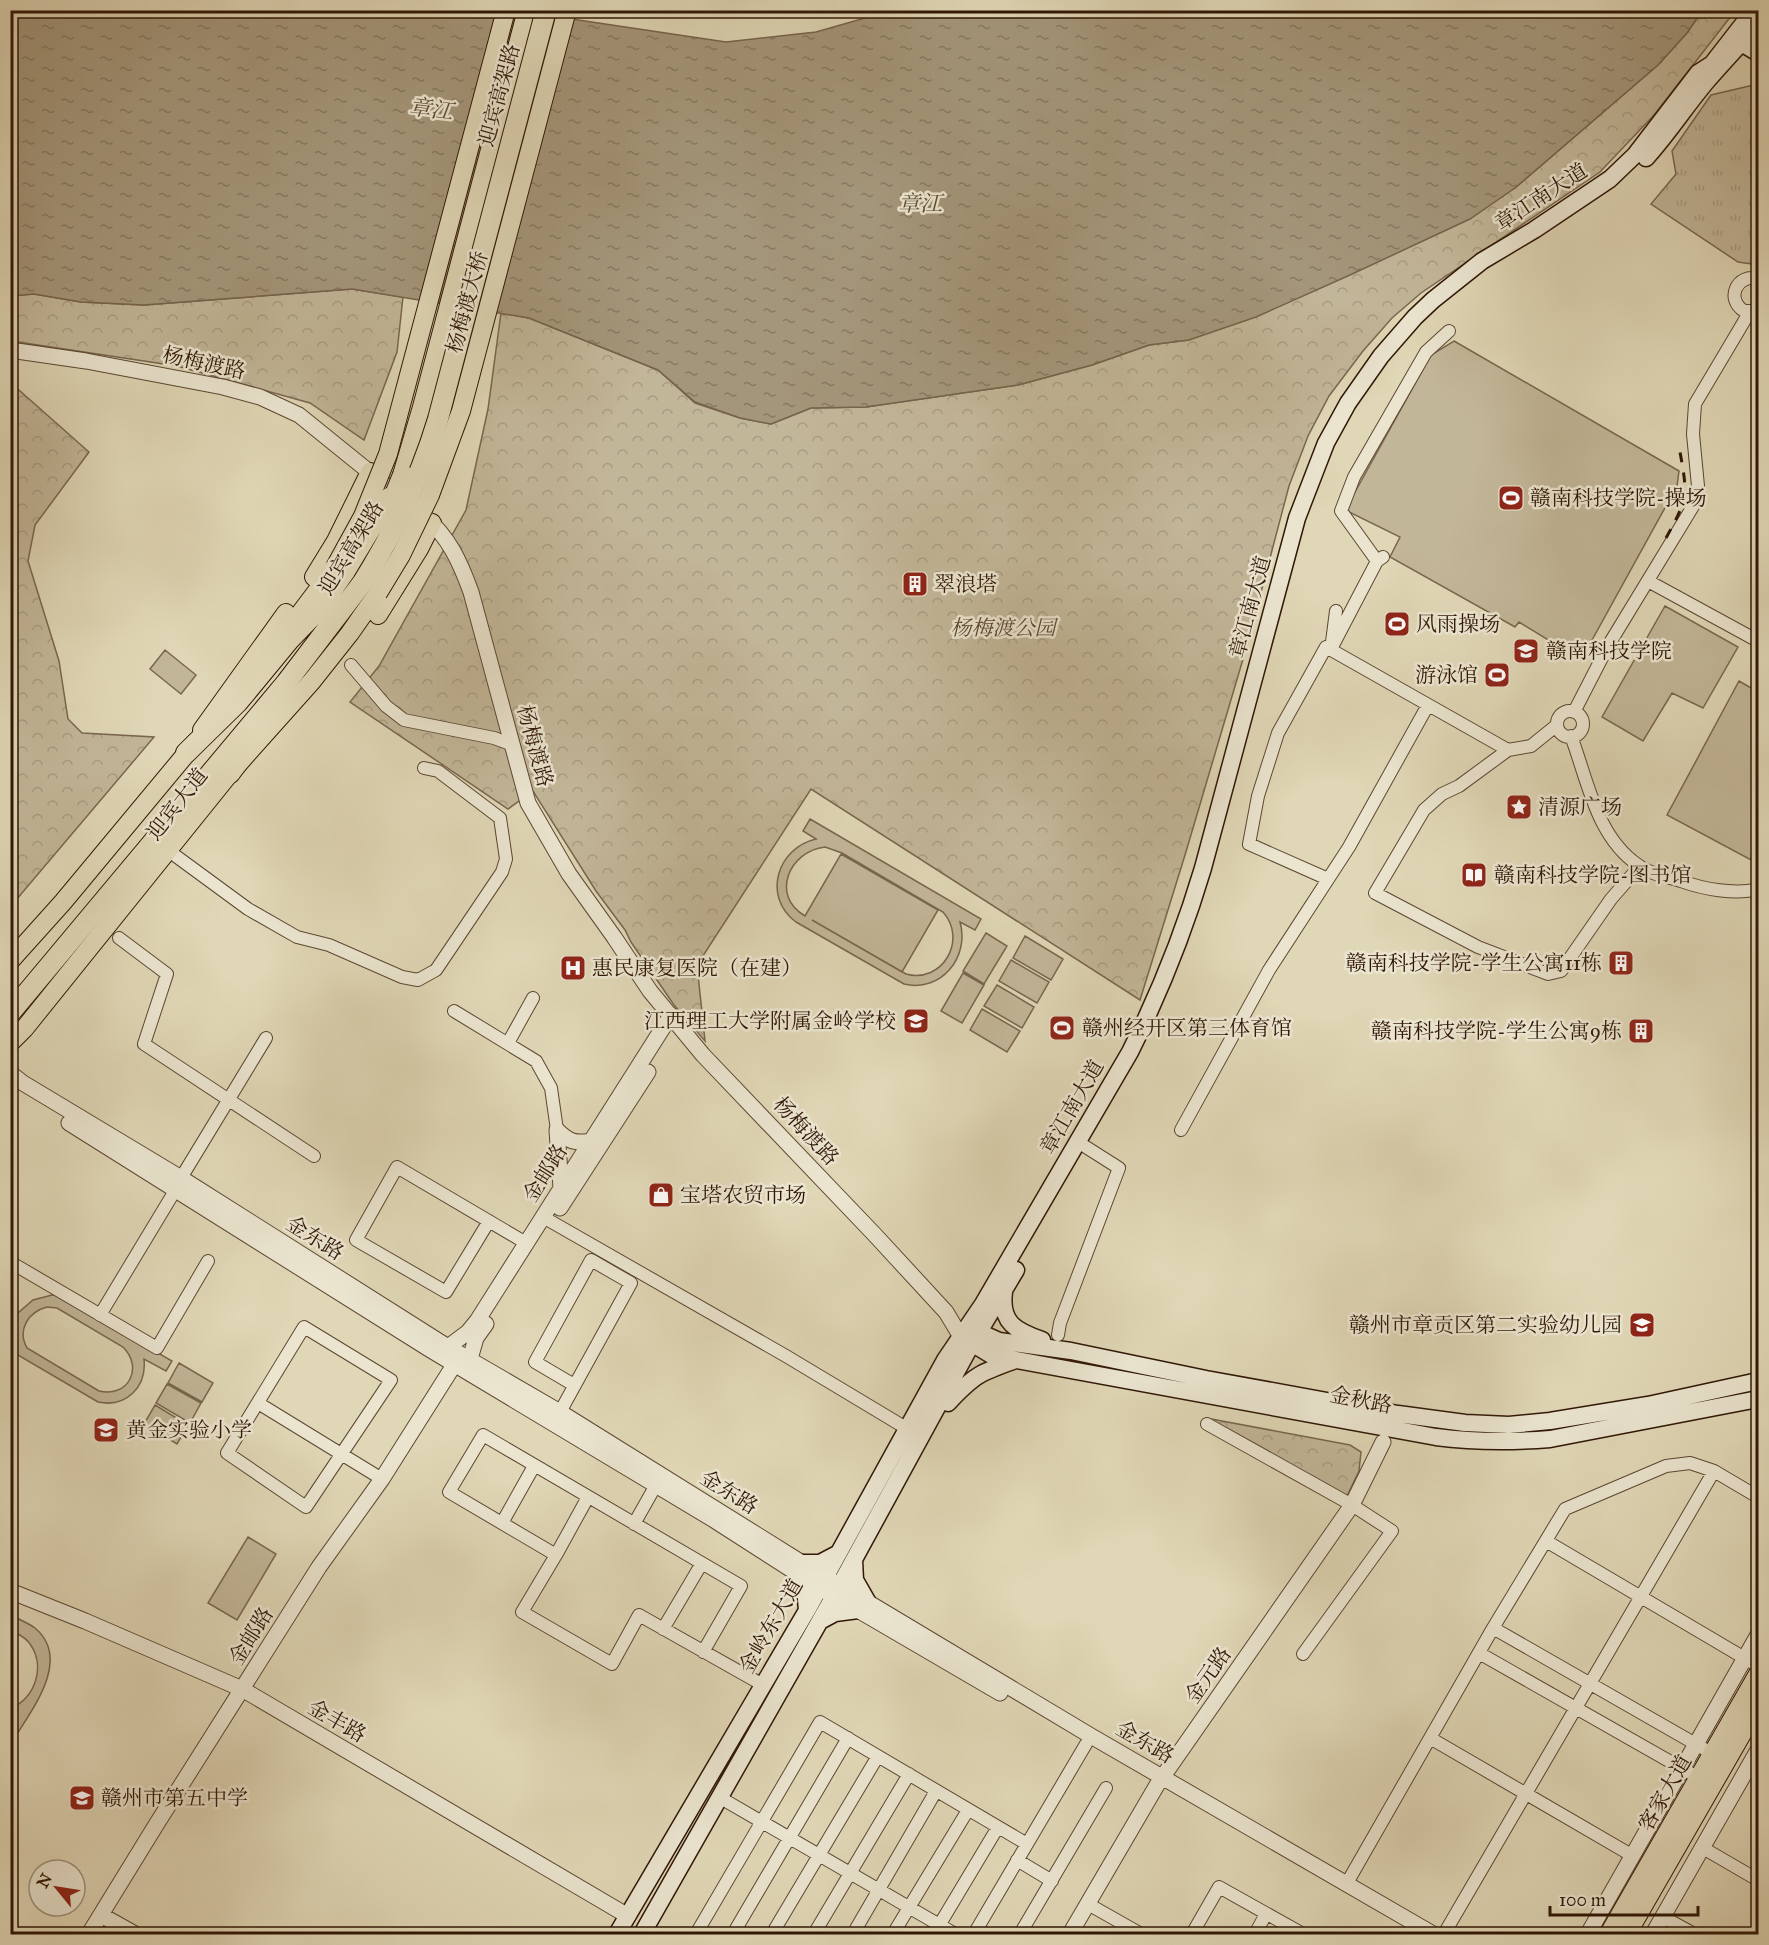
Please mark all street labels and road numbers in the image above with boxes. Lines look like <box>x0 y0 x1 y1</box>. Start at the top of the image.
street label: 迎宾高架路 <box>473 41 525 149</box>
street label: 章江南大道 <box>1490 158 1592 236</box>
street label: 杨梅渡大桥 <box>441 248 493 356</box>
street label: 杨梅渡路 <box>160 342 248 384</box>
street label: 迎宾高架路 <box>313 496 389 600</box>
street label: 章江南大道 <box>1224 553 1276 661</box>
street label: 杨梅渡路 <box>512 702 558 790</box>
street label: 迎宾大道 <box>141 763 213 845</box>
street label: 章江南大道 <box>1034 1055 1110 1159</box>
street label: 杨梅渡路 <box>768 1091 844 1171</box>
street label: 金邮路 <box>517 1139 573 1207</box>
street label: 金东路 <box>281 1210 349 1266</box>
street label: 金秋路 <box>1328 1381 1394 1419</box>
street label: 金东路 <box>695 1464 763 1520</box>
street label: 金岭东大道 <box>733 1574 809 1678</box>
street label: 金邮路 <box>223 1602 279 1670</box>
street label: 金元路 <box>1179 1642 1237 1708</box>
street label: 金丰路 <box>303 1694 371 1748</box>
street label: 金东路 <box>1111 1715 1179 1769</box>
street label: 客家大道 <box>1633 1750 1697 1836</box>

